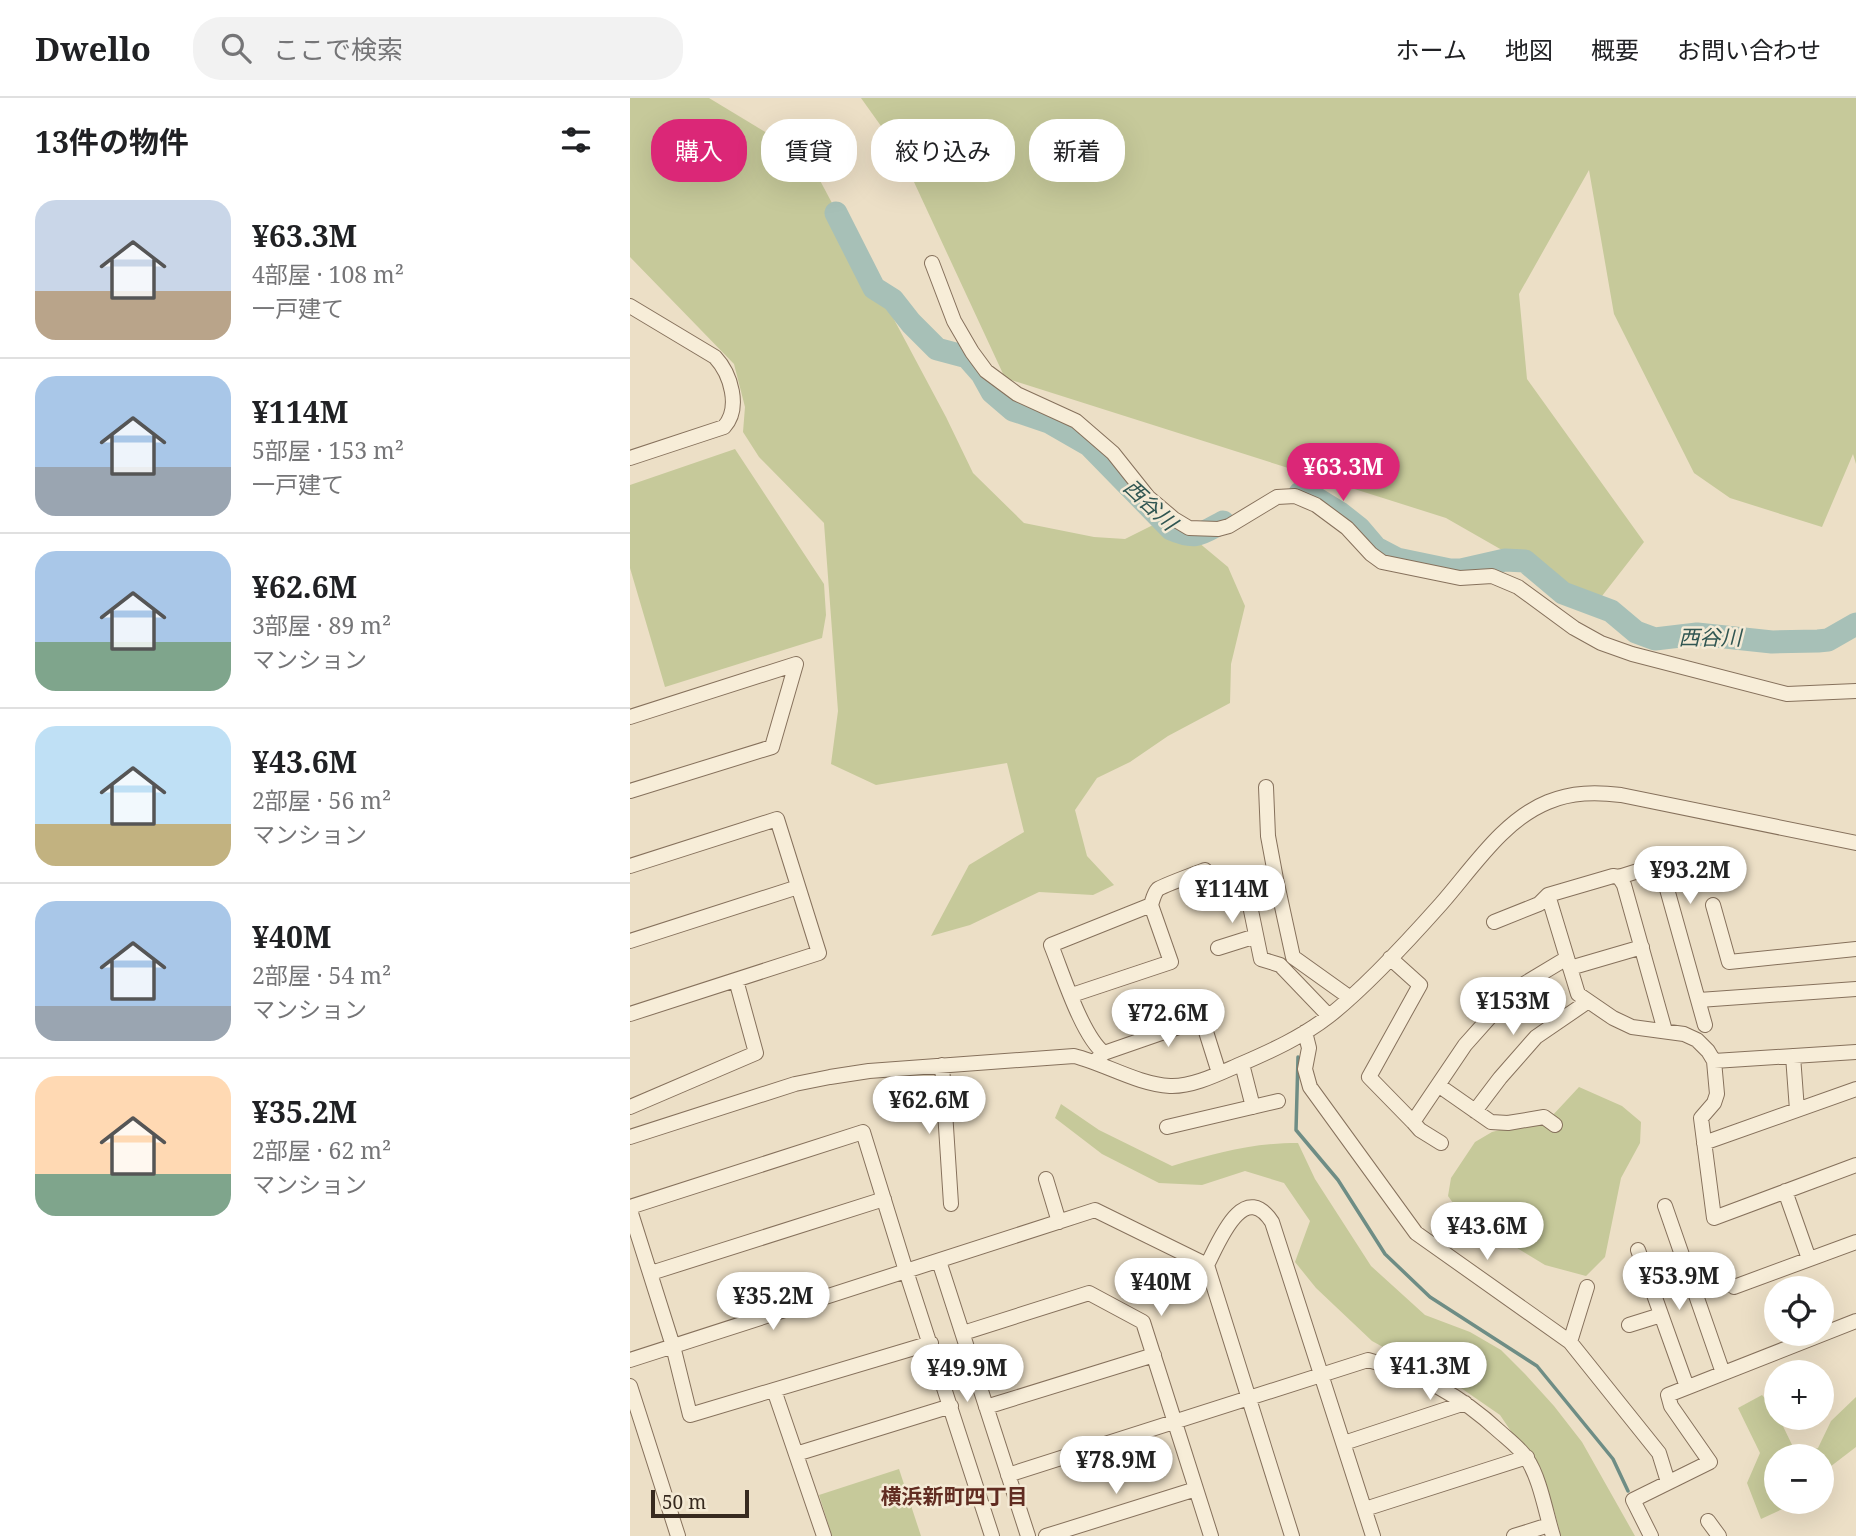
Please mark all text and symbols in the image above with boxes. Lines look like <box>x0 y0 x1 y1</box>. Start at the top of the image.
search box <box>193 17 683 80</box>
text: Dwello <box>35 26 151 71</box>
icon: search <box>217 29 255 67</box>
text: ここで検索 <box>273 31 403 67</box>
text: ホーム <box>1396 33 1467 66</box>
text: 地図 <box>1505 33 1553 66</box>
text: 概要 <box>1591 33 1639 66</box>
text: お問い合わせ <box>1677 33 1821 66</box>
chip: 購入 <box>651 119 747 182</box>
chip: 賃貸 <box>761 119 857 182</box>
chip: 絞り込み <box>871 119 1015 182</box>
chip: 新着 <box>1029 119 1125 182</box>
text: 13件の物件 <box>35 121 189 162</box>
icon: filters <box>557 121 595 159</box>
text: ¥63.3M <box>252 215 357 256</box>
icon: home <box>91 228 175 312</box>
text: 4部屋 · 108 m² <box>252 258 404 290</box>
text: 一戸建て <box>252 292 344 324</box>
text: ¥114M <box>252 391 348 432</box>
icon: home <box>91 404 175 488</box>
text: 5部屋 · 153 m² <box>252 434 404 466</box>
pin: ¥63.3M <box>1286 444 1400 503</box>
text: ¥63.3M <box>1303 450 1383 482</box>
text: 一戸建て <box>252 468 344 500</box>
water label: 西谷川 <box>1118 473 1185 537</box>
text: ¥62.6M <box>252 566 357 607</box>
icon: home <box>91 579 175 663</box>
text: 3部屋 · 89 m² <box>252 609 391 641</box>
water label: 西谷川 <box>1679 623 1743 651</box>
text: マンション <box>252 643 367 675</box>
text: ¥43.6M <box>252 741 357 782</box>
icon: home <box>91 754 175 838</box>
text: 2部屋 · 56 m² <box>252 784 391 816</box>
text: マンション <box>252 818 367 850</box>
pin: ¥93.2M <box>1633 846 1747 906</box>
text: ¥93.2M <box>1650 853 1730 885</box>
pin: ¥114M <box>1183 866 1281 925</box>
text: ¥114M <box>1195 872 1269 904</box>
text: ¥40M <box>252 916 331 957</box>
icon: home <box>91 929 175 1013</box>
text: 2部屋 · 54 m² <box>252 959 391 991</box>
pin: ¥153M <box>1464 978 1562 1037</box>
text: ¥153M <box>1476 984 1550 1016</box>
pin: ¥72.6M <box>1111 990 1225 1049</box>
text: マンション <box>252 993 367 1025</box>
text: ¥72.6M <box>1128 996 1208 1028</box>
pin: ¥62.6M <box>872 1076 986 1136</box>
text: ¥62.6M <box>889 1083 969 1115</box>
text: ¥35.2M <box>252 1091 357 1132</box>
icon: home <box>91 1104 175 1188</box>
text: 2部屋 · 62 m² <box>252 1134 391 1166</box>
text: マンション <box>252 1168 367 1200</box>
pin: ¥43.6M <box>1430 1202 1544 1262</box>
text: ¥43.6M <box>1447 1209 1527 1241</box>
pin: ¥53.9M <box>1622 1252 1736 1312</box>
pin: ¥40M <box>1120 1258 1202 1318</box>
text: ¥53.9M <box>1639 1259 1719 1291</box>
text: ¥40M <box>1131 1265 1191 1297</box>
pin: ¥35.2M <box>716 1272 830 1332</box>
map controls <box>1764 1276 1834 1514</box>
button: locate <box>1764 1276 1834 1346</box>
text: ¥35.2M <box>733 1279 813 1311</box>
pin: ¥41.3M <box>1373 1342 1487 1402</box>
pin: ¥49.9M <box>910 1344 1024 1404</box>
text: ¥41.3M <box>1390 1349 1470 1381</box>
text: ¥49.9M <box>927 1351 1007 1383</box>
button: + <box>1764 1360 1834 1430</box>
pin: ¥78.9M <box>1059 1436 1173 1496</box>
text: ¥78.9M <box>1076 1443 1156 1475</box>
button: − <box>1764 1444 1834 1514</box>
district label: 横浜新町四丁目 <box>881 1482 1028 1510</box>
scale bar <box>651 1487 749 1519</box>
text: 50 m <box>662 1489 706 1515</box>

